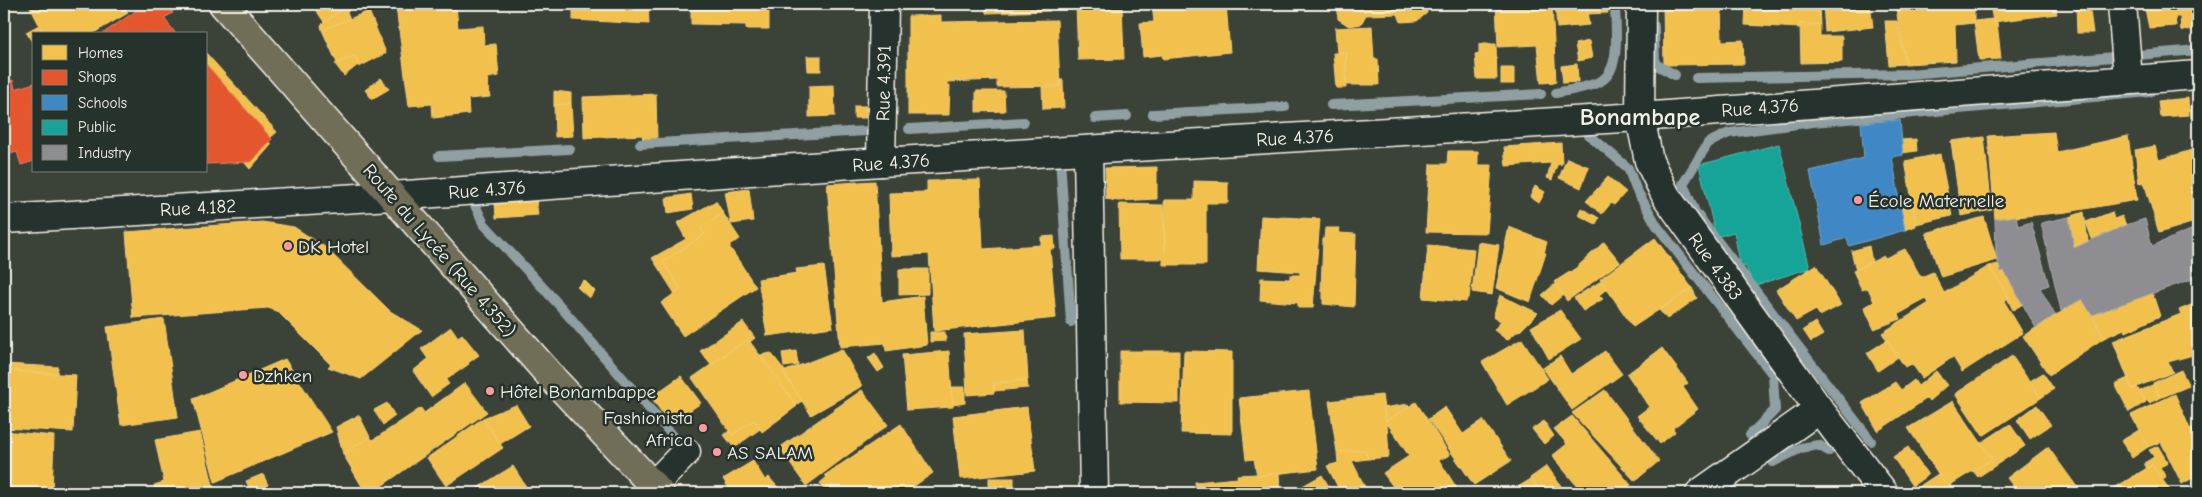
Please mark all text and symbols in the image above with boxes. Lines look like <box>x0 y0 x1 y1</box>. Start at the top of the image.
legend <box>32 32 208 172</box>
text: Homes <box>78 44 123 62</box>
street label: Rue 4.391 <box>872 45 896 121</box>
text: Shops <box>78 68 116 86</box>
text: Schools <box>78 94 127 112</box>
street label: Rue 4.376 <box>1721 94 1800 122</box>
district label: Bonambape <box>1580 103 1700 131</box>
text: Public <box>78 118 116 136</box>
street label: Rue 4.376 <box>1256 125 1334 151</box>
text: Industry <box>78 144 131 162</box>
street label: Rue 4.376 <box>852 149 931 177</box>
street label: Route du Lycée (Rue 4.352) <box>358 160 520 342</box>
street label: Rue 4.376 <box>448 176 527 204</box>
place label: École Maternelle <box>1868 190 2004 212</box>
marker: École Maternelle <box>1852 194 1864 206</box>
street label: Rue 4.182 <box>159 195 237 221</box>
street label: Rue 4.383 <box>1683 229 1747 305</box>
place label: DK Hotel <box>298 236 369 258</box>
marker: DK Hotel <box>282 240 294 252</box>
place label: Dzhken <box>253 365 312 387</box>
marker: Dzhken <box>237 369 249 381</box>
place label: Hôtel Bonambappe <box>500 381 656 403</box>
marker: Hôtel Bonambappe <box>484 385 496 397</box>
place label: Fashionista Africa <box>603 407 693 451</box>
marker: Fashionista Africa <box>697 422 709 434</box>
place label: AS SALAM <box>727 442 813 464</box>
marker: AS SALAM <box>711 446 723 458</box>

